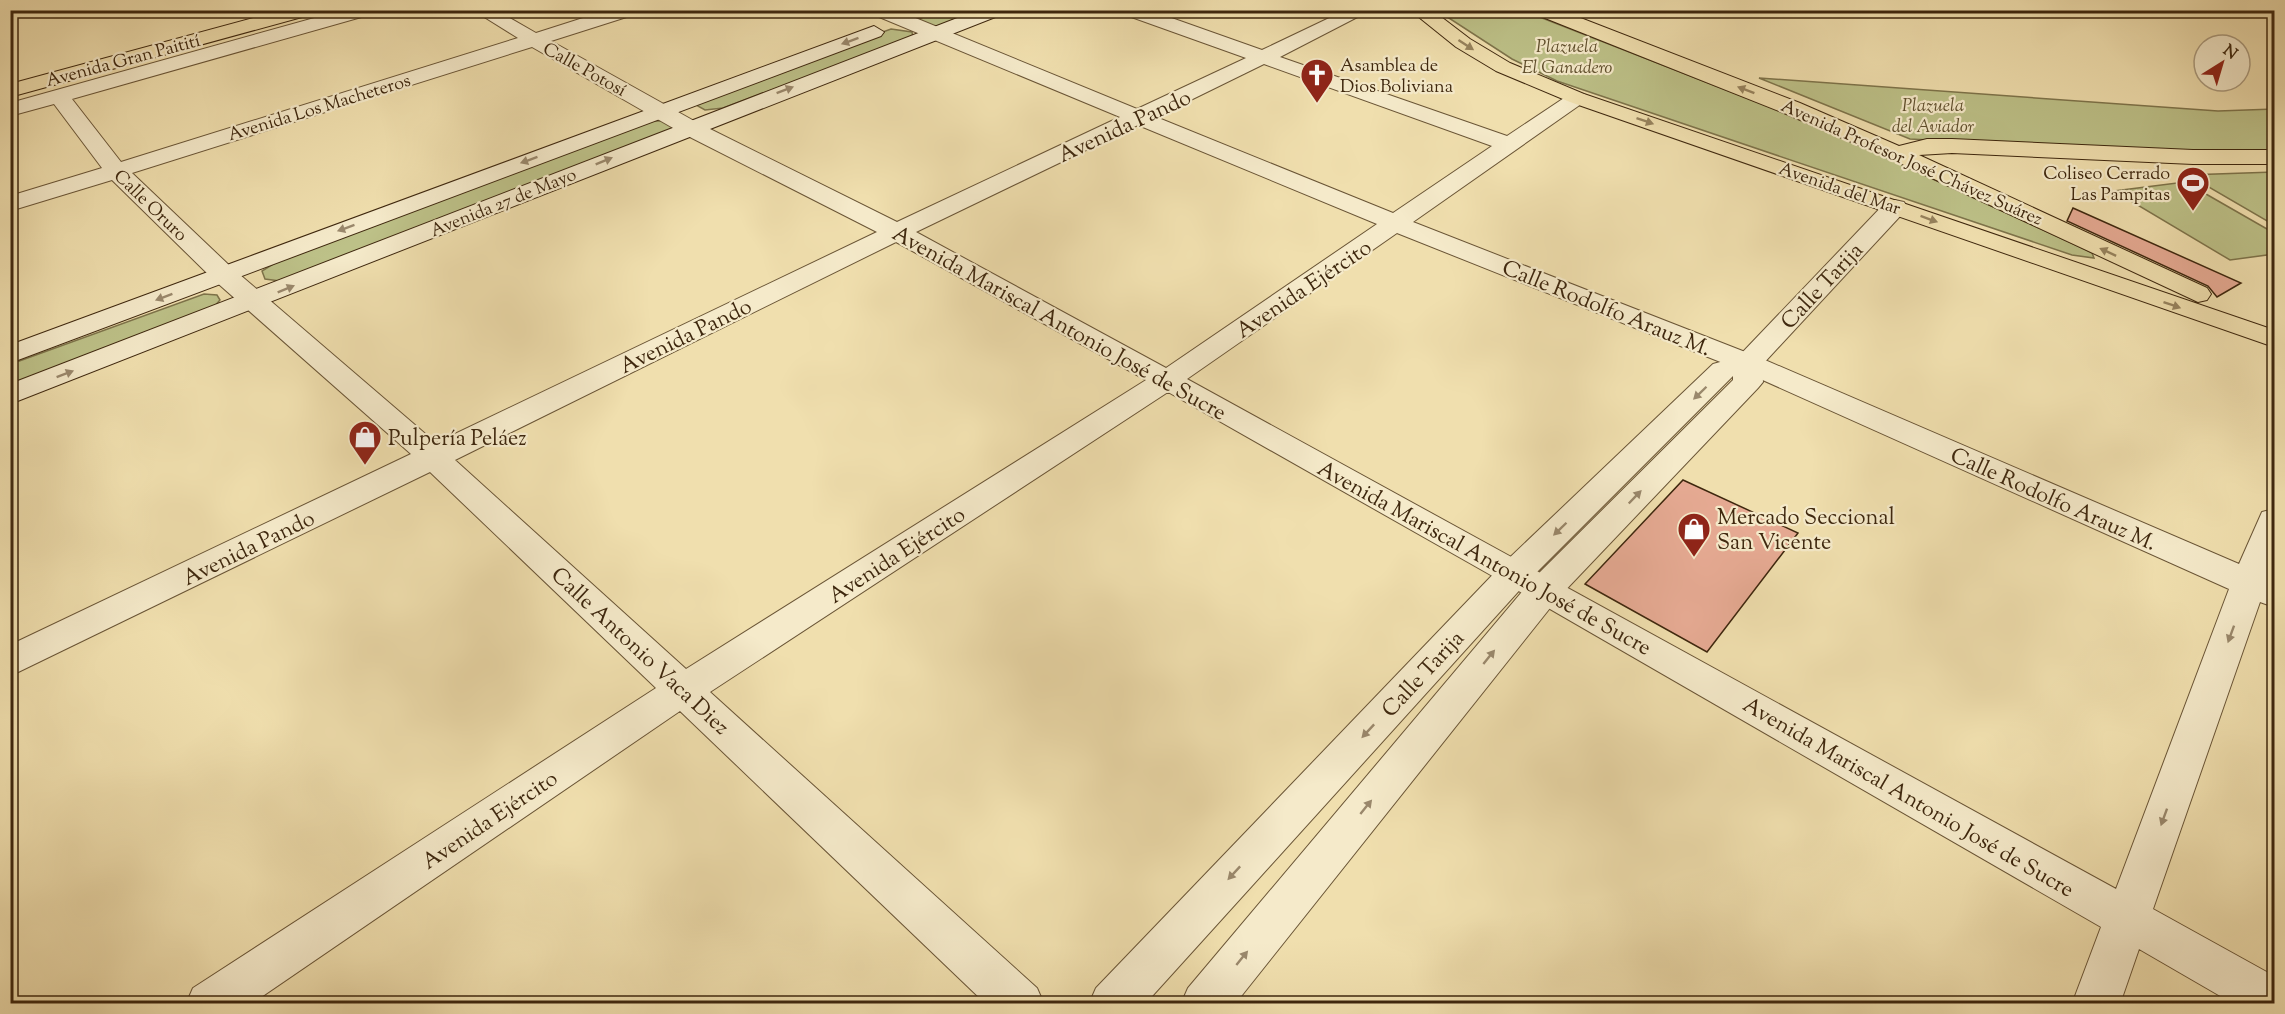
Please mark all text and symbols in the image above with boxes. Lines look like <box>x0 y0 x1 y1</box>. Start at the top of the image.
street label: Avenida Gran Paitití <box>43 29 204 95</box>
north arrow <box>2192 33 2252 93</box>
park label: Plazuela El Ganadero <box>1522 35 1612 82</box>
street label: Calle Potosí <box>538 37 631 104</box>
one-way arrow <box>841 37 859 47</box>
one-way arrow <box>1458 39 1474 51</box>
text: N <box>2217 40 2242 66</box>
place label: Asamblea de Dios Boliviana <box>1340 54 1453 101</box>
church icon: Asamblea de Dios Boliviana <box>1299 57 1335 104</box>
street label: Avenida Los Macheteros <box>225 69 414 149</box>
street label: Avenida Pando <box>1053 83 1197 173</box>
one-way arrow <box>776 85 794 95</box>
one-way arrow <box>1736 85 1754 95</box>
street label: Avenida Profesor José Chávez Suárez <box>1776 94 2046 233</box>
park label: Plazuela del Aviador <box>1892 94 1975 141</box>
one-way arrow <box>1636 117 1654 127</box>
one-way arrow <box>520 155 538 165</box>
one-way arrow <box>595 156 613 166</box>
street label: Avenida del Mar <box>1775 157 1904 223</box>
place label: Coliseo Cerrado Las Pampitas <box>2043 162 2170 209</box>
street label: Avenida 27 de Mayo <box>427 163 581 245</box>
street label: Calle Oruro <box>107 165 192 248</box>
sports icon: Coliseo Cerrado Las Pampitas <box>2175 165 2211 212</box>
one-way arrow <box>1920 214 1938 224</box>
street label: Avenida Mariscal Antonio José de Sucre <box>886 219 1231 430</box>
one-way arrow <box>337 223 355 233</box>
street label: Avenida Ejército <box>1230 233 1379 348</box>
street label: Calle Tarija <box>1774 236 1872 338</box>
one-way arrow <box>2099 247 2116 256</box>
street label: Calle Rodolfo Arauz M. <box>1497 253 1715 366</box>
one-way arrow <box>278 284 296 294</box>
one-way arrow <box>155 292 173 302</box>
street label: Avenida Pando <box>615 292 758 384</box>
one-way arrow <box>2163 300 2181 310</box>
one-way arrow <box>56 369 74 378</box>
one-way arrow <box>1692 386 1707 400</box>
shop icon: Pulpería Peláez <box>347 419 383 466</box>
place label: Pulpería Peláez <box>388 424 527 456</box>
street label: Calle Rodolfo Arauz M. <box>1944 441 2161 561</box>
street label: Avenida Mariscal Antonio José de Sucre <box>1311 454 1656 665</box>
one-way arrow <box>1628 490 1642 505</box>
street label: Avenida Ejército <box>823 500 973 613</box>
place label: Mercado Seccional San Vicente <box>1717 503 1895 560</box>
street label: Avenida Pando <box>178 504 321 596</box>
shop icon: Mercado Seccional San Vicente <box>1676 511 1712 558</box>
one-way arrow <box>1553 522 1568 536</box>
street label: Calle Antonio Vaca Diez <box>543 561 735 744</box>
street label: Calle Tarija <box>1375 624 1473 726</box>
one-way arrow <box>2225 625 2235 643</box>
one-way arrow <box>1483 649 1496 665</box>
street label: Avenida Mariscal Antonio José de Sucre <box>1736 690 2079 907</box>
one-way arrow <box>1361 724 1375 738</box>
street label: Avenida Ejército <box>416 764 565 879</box>
one-way arrow <box>1359 800 1372 815</box>
one-way arrow <box>2159 808 2168 826</box>
one-way arrow <box>1228 866 1242 880</box>
one-way arrow <box>1236 950 1249 966</box>

